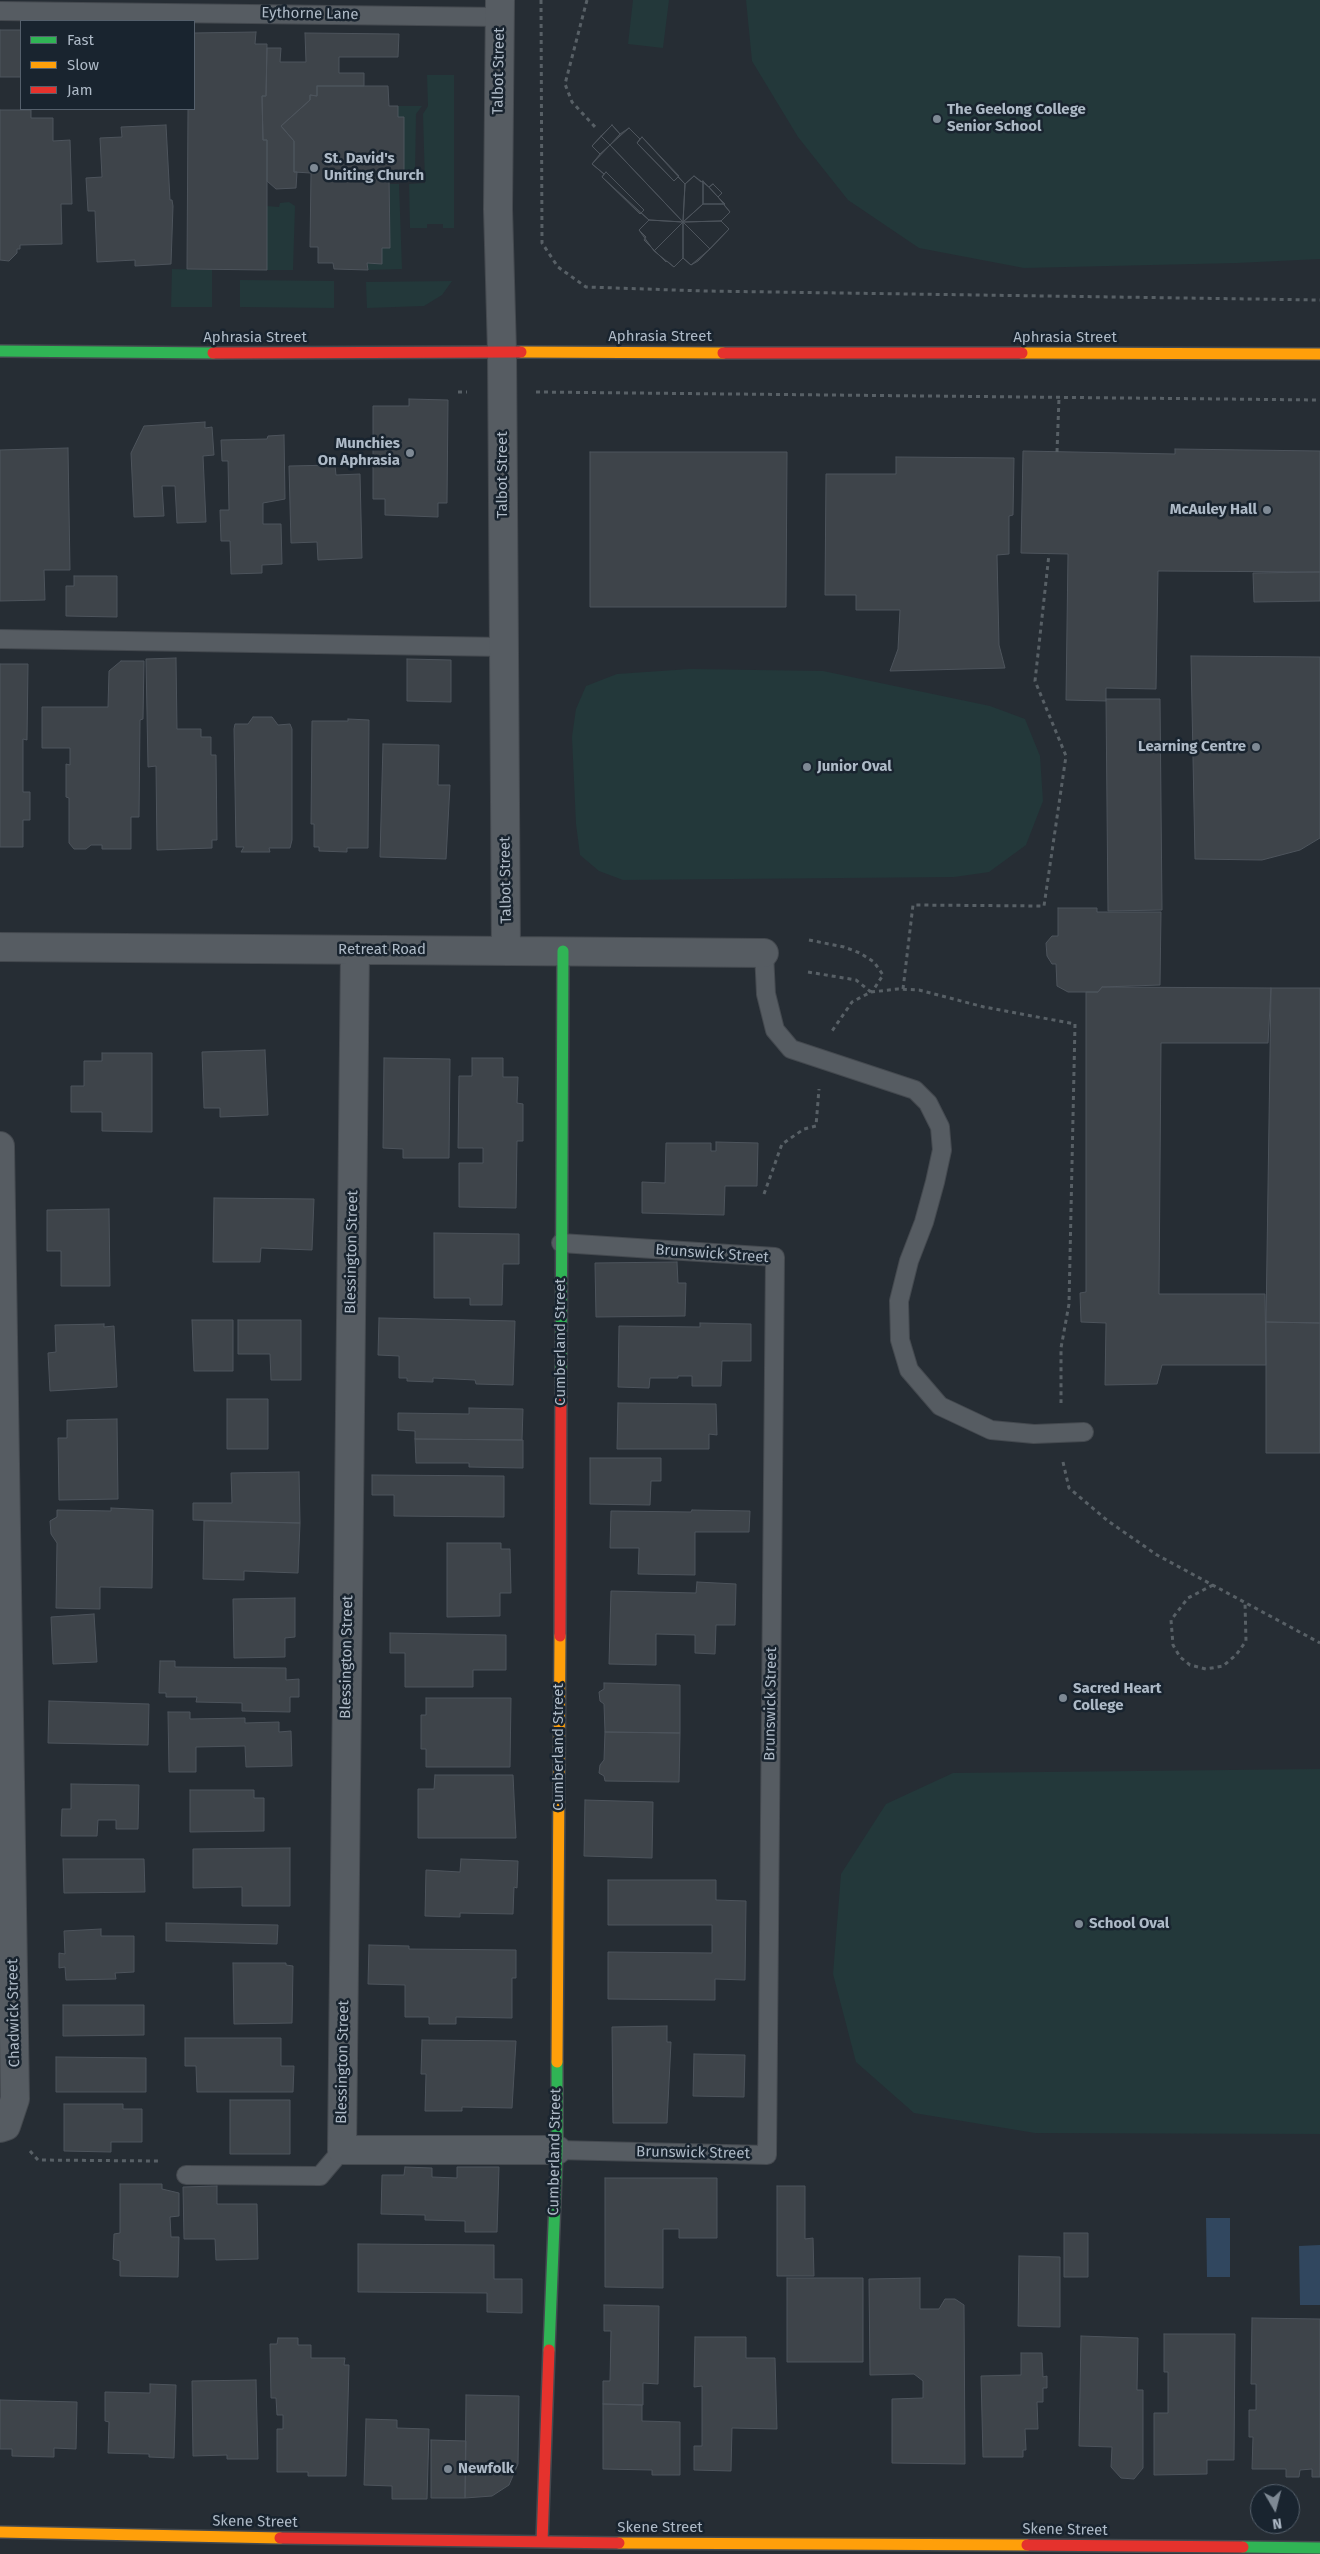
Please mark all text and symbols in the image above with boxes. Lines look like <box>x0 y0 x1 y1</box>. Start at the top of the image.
street label: Eythorne Lane <box>261 4 359 24</box>
legend <box>20 20 195 110</box>
street label: Talbot Street <box>489 27 509 115</box>
text: Fast <box>67 31 94 49</box>
text: Slow <box>67 56 99 74</box>
text: Jam <box>67 81 93 99</box>
place label: The Geelong College Senior School <box>947 101 1086 136</box>
marker: The Geelong College Senior School <box>931 113 943 125</box>
place label: St. David's Uniting Church <box>324 150 424 185</box>
marker: St. David's Uniting Church <box>308 162 320 174</box>
street label: Aphrasia Street <box>608 328 712 346</box>
street label: Aphrasia Street <box>203 329 307 347</box>
street label: Aphrasia Street <box>1013 329 1117 347</box>
street label: Talbot Street <box>494 431 512 519</box>
place label: Munchies On Aphrasia <box>318 435 400 470</box>
marker: Munchies On Aphrasia <box>404 447 416 459</box>
place label: McAuley Hall <box>1170 501 1257 519</box>
marker: McAuley Hall <box>1261 504 1273 516</box>
place label: Learning Centre <box>1138 738 1246 756</box>
marker: Learning Centre <box>1250 741 1262 753</box>
place label: Junior Oval <box>817 758 892 776</box>
marker: Junior Oval <box>801 761 813 773</box>
street label: Talbot Street <box>496 836 516 924</box>
street label: Retreat Road <box>338 941 426 959</box>
street label: Blessington Street <box>342 1190 362 1314</box>
street label: Brunswick Street <box>655 1241 769 1267</box>
street label: Cumberland Street <box>552 1278 570 1406</box>
street label: Blessington Street <box>337 1595 357 1719</box>
street label: Brunswick Street <box>761 1647 781 1761</box>
place label: Sacred Heart College <box>1073 1680 1162 1715</box>
street label: Cumberland Street <box>550 1683 568 1811</box>
marker: Sacred Heart College <box>1057 1692 1069 1704</box>
place label: School Oval <box>1089 1915 1169 1933</box>
marker: School Oval <box>1073 1918 1085 1930</box>
street label: Chadwick Street <box>4 1959 24 2067</box>
street label: Blessington Street <box>333 2000 353 2124</box>
street label: Cumberland Street <box>545 2088 565 2216</box>
street label: Brunswick Street <box>636 2143 750 2163</box>
place label: Newfolk <box>458 2460 514 2478</box>
marker: Newfolk <box>442 2463 454 2475</box>
north arrow <box>1250 2484 1300 2534</box>
street label: Skene Street <box>212 2512 298 2532</box>
text: N <box>1271 2514 1283 2532</box>
street label: Skene Street <box>617 2519 703 2537</box>
street label: Skene Street <box>1022 2520 1108 2540</box>

